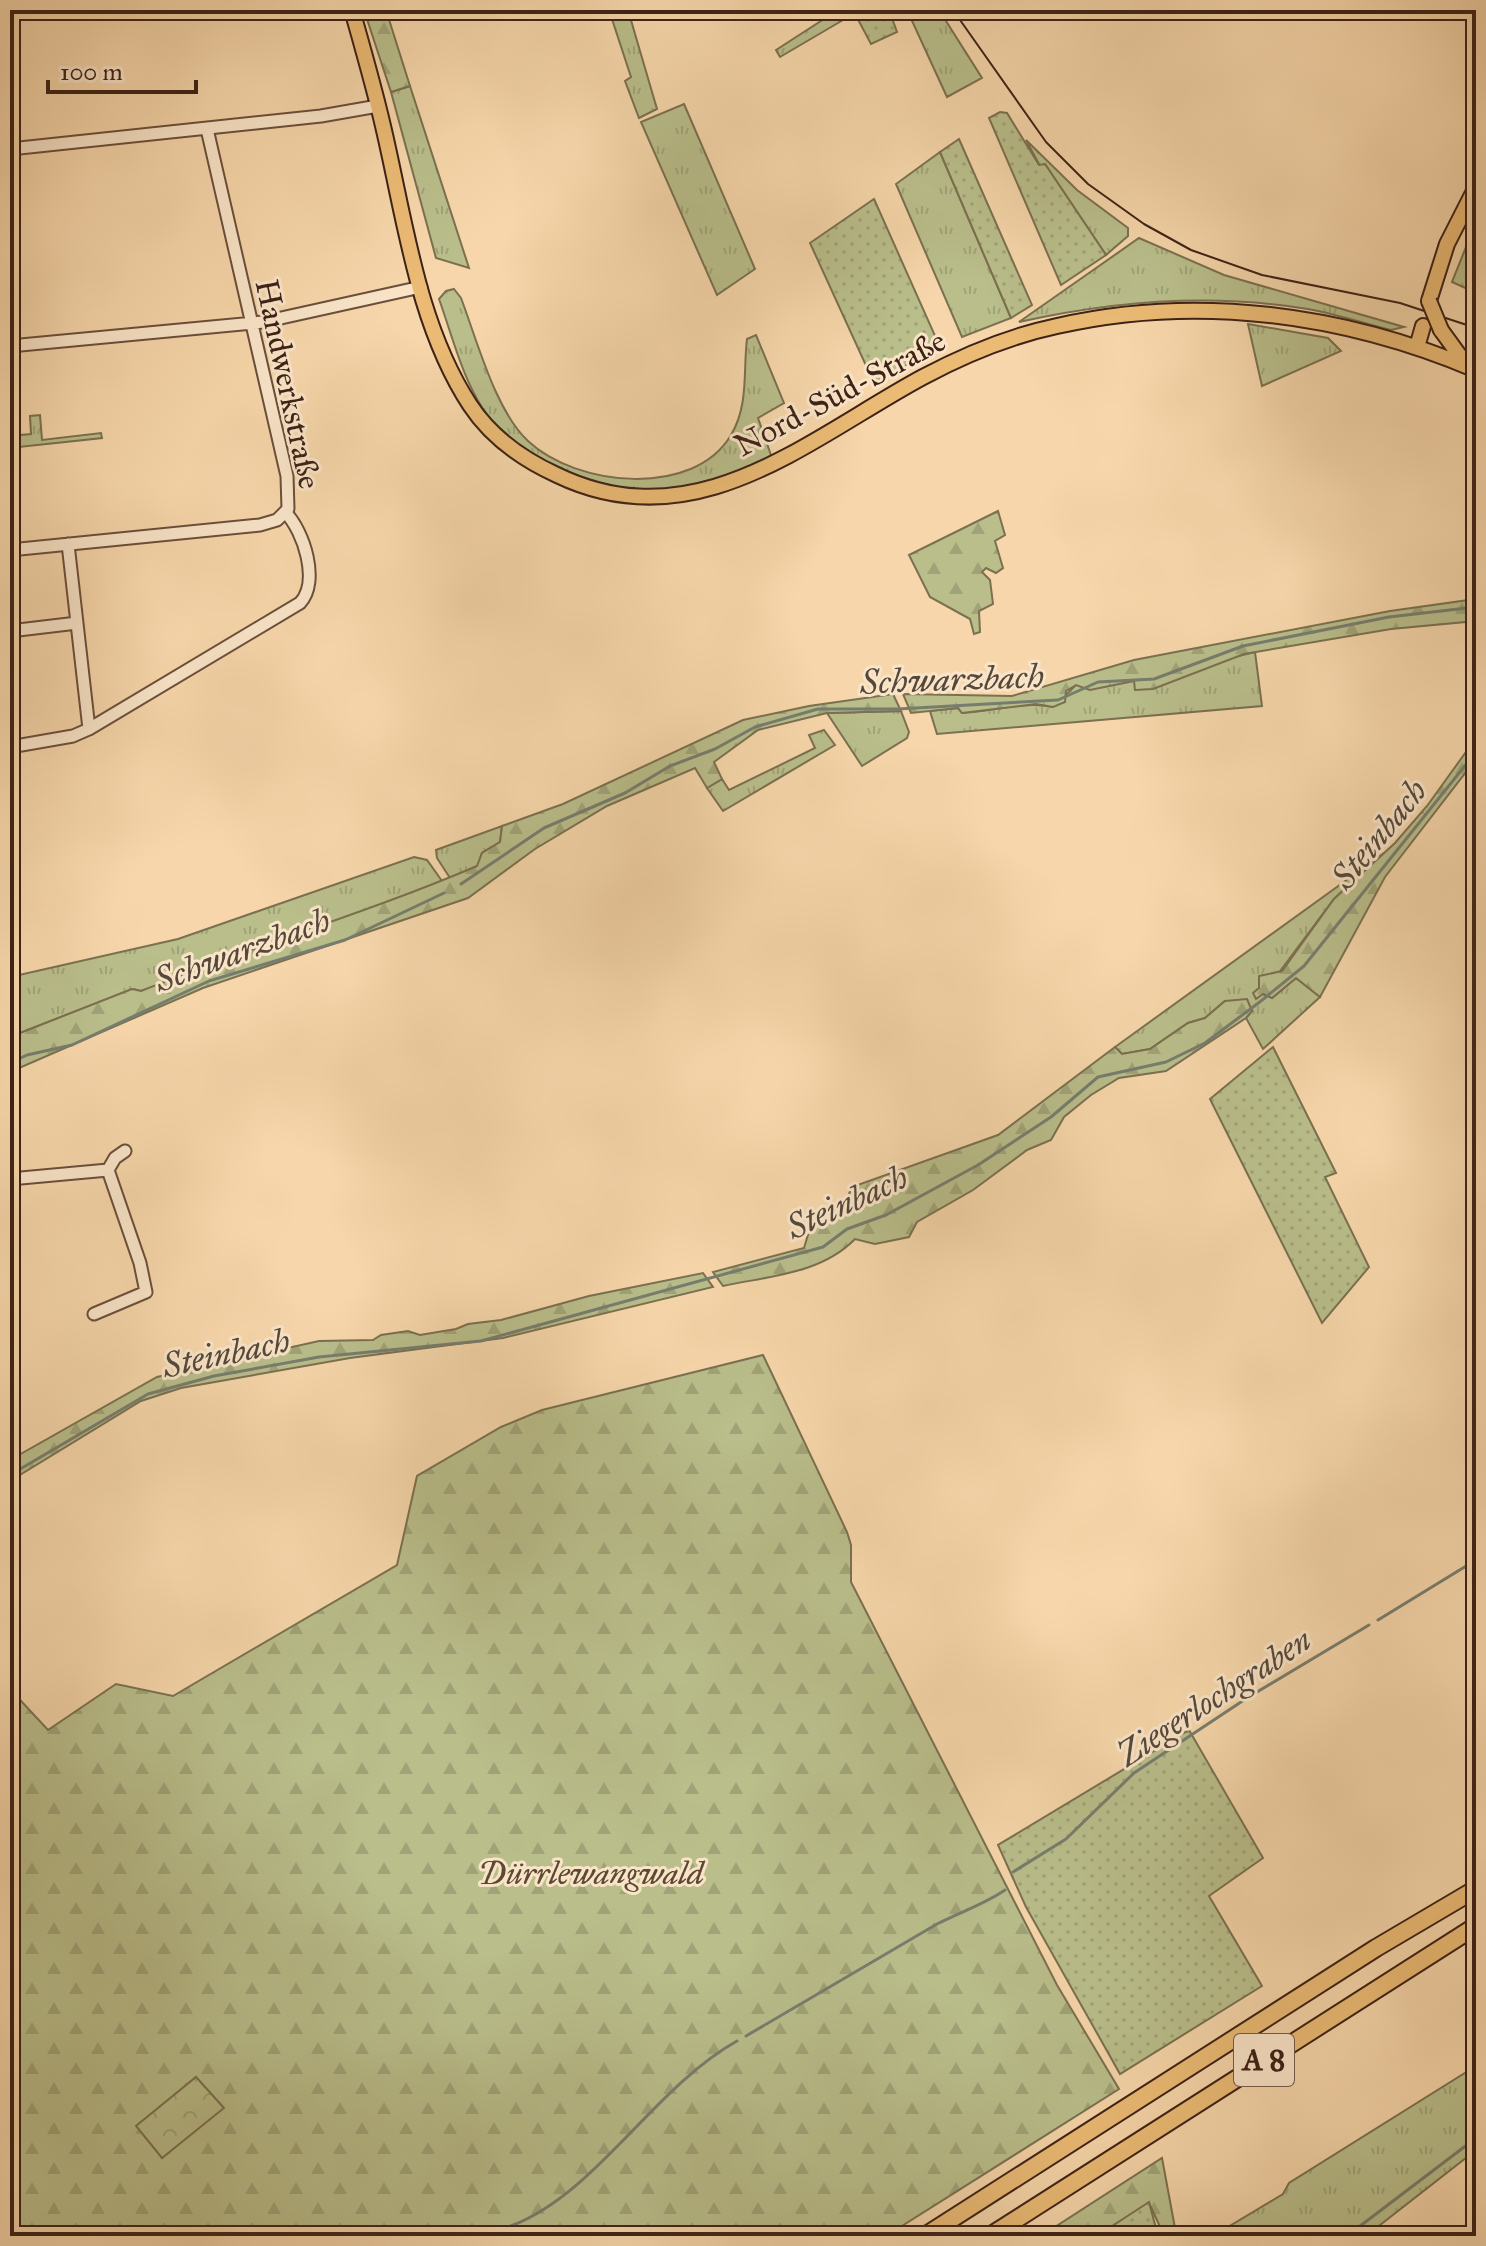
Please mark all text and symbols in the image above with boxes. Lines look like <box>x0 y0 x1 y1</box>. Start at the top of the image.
scale bar <box>48 44 196 94</box>
text: 100 m <box>60 57 123 87</box>
street label: Handwerkstraße <box>247 276 329 492</box>
street label: Nord-Süd-Straße <box>728 321 952 465</box>
water label: Schwarzbach <box>858 655 1045 703</box>
water label: Steinbach <box>1322 771 1436 898</box>
water label: Schwarzbach <box>148 899 335 1001</box>
water label: Steinbach <box>779 1156 914 1248</box>
water label: Steinbach <box>158 1320 293 1387</box>
water label: Ziegerlochgraben <box>1108 1619 1319 1775</box>
park label: Dürrlewangwald <box>478 1854 706 1893</box>
road number: A 8 <box>1234 2034 1294 2086</box>

